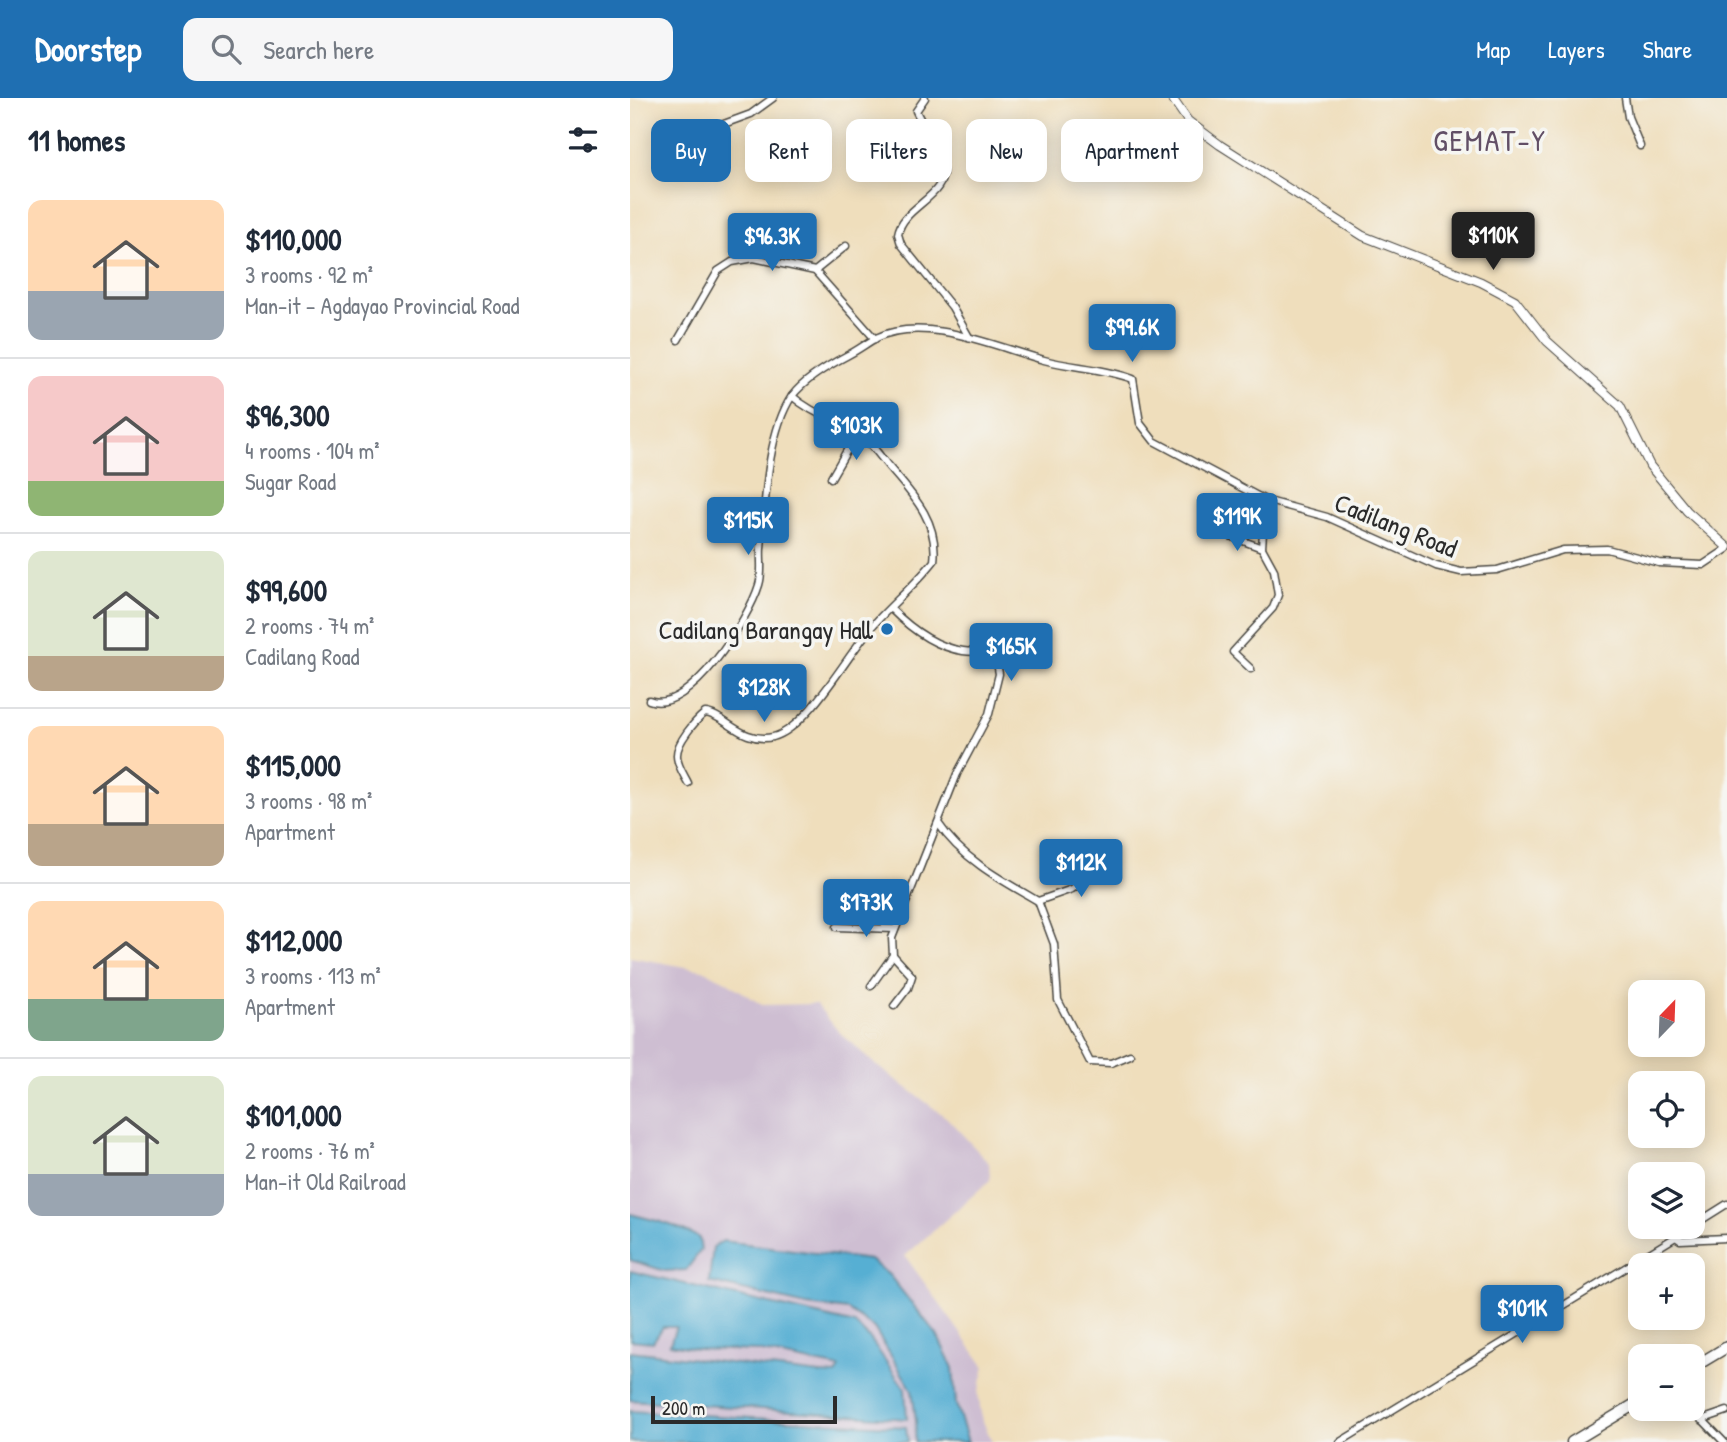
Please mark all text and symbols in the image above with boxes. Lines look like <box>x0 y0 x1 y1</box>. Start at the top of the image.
search box <box>183 18 673 81</box>
text: Doorstep <box>35 27 141 71</box>
icon: search <box>207 30 245 68</box>
text: Search here <box>263 32 374 67</box>
text: Map <box>1476 33 1510 65</box>
text: Layers <box>1548 33 1605 65</box>
text: Share <box>1643 33 1692 65</box>
chip: Buy <box>651 119 731 182</box>
chip: Rent <box>745 119 832 182</box>
chip: Filters <box>846 119 952 182</box>
chip: New <box>966 119 1047 182</box>
chip: Apartment <box>1061 119 1203 182</box>
text: 11 homes <box>28 120 125 160</box>
district label: GEMAT-Y <box>1433 120 1547 160</box>
icon: filters <box>564 121 602 159</box>
pin: $110K <box>1444 212 1542 272</box>
pin: $96.3K <box>715 214 829 273</box>
text: $110,000 <box>245 219 342 259</box>
text: $110K <box>1468 219 1518 250</box>
text: $96.3K <box>744 220 800 251</box>
icon: home <box>84 228 168 312</box>
text: 3 rooms · 92 m² <box>245 259 373 290</box>
text: Man-it – Agdayao Provincial Road <box>245 290 520 321</box>
pin: $99.6K <box>1075 304 1189 364</box>
text: $99.6K <box>1105 311 1159 342</box>
text: $96,300 <box>245 395 330 435</box>
pin: $103K <box>807 402 905 462</box>
icon: home <box>84 404 168 488</box>
text: $103K <box>830 409 882 440</box>
text: 4 rooms · 104 m² <box>245 435 379 466</box>
text: Sugar Road <box>245 466 336 497</box>
street label: Cadilang Road <box>1329 485 1463 565</box>
pin: $119K <box>1188 494 1286 553</box>
pin: $115K <box>699 498 797 557</box>
text: $119K <box>1213 500 1261 531</box>
text: $115K <box>723 504 773 535</box>
text: $99,600 <box>245 570 327 610</box>
icon: home <box>84 579 168 663</box>
text: 2 rooms · 74 m² <box>245 610 374 641</box>
place label: Cadilang Barangay Hall <box>659 612 874 647</box>
marker: Cadilang Barangay Hall <box>879 621 895 637</box>
pin: $165K <box>962 624 1060 683</box>
text: $165K <box>986 630 1036 661</box>
text: Cadilang Road <box>245 641 360 672</box>
pin: $128K <box>715 664 813 724</box>
text: $128K <box>738 671 790 702</box>
text: $115,000 <box>245 745 341 785</box>
icon: home <box>84 754 168 838</box>
text: 3 rooms · 98 m² <box>245 785 372 816</box>
text: Apartment <box>245 816 335 847</box>
pin: $112K <box>1032 840 1130 899</box>
text: $112K <box>1055 846 1107 877</box>
pin: $173K <box>817 880 915 939</box>
text: $173K <box>839 886 893 917</box>
text: $112,000 <box>245 920 342 960</box>
icon: home <box>84 929 168 1013</box>
text: 3 rooms · 113 m² <box>245 960 381 991</box>
north arrow <box>1628 980 1704 1057</box>
map controls <box>1628 980 1705 1421</box>
text: Apartment <box>245 991 335 1022</box>
button: locate <box>1628 1071 1705 1148</box>
text: $101,000 <box>245 1095 342 1135</box>
icon: home <box>84 1104 168 1188</box>
text: 2 rooms · 76 m² <box>245 1135 375 1166</box>
button: layers <box>1628 1162 1705 1239</box>
text: Man-it Old Railroad <box>245 1166 406 1197</box>
button: + <box>1628 1253 1705 1330</box>
pin: $101K <box>1473 1286 1571 1345</box>
text: $101K <box>1497 1292 1547 1323</box>
button: − <box>1628 1344 1705 1421</box>
scale bar <box>651 1393 836 1425</box>
text: 200 m <box>662 1395 705 1421</box>

